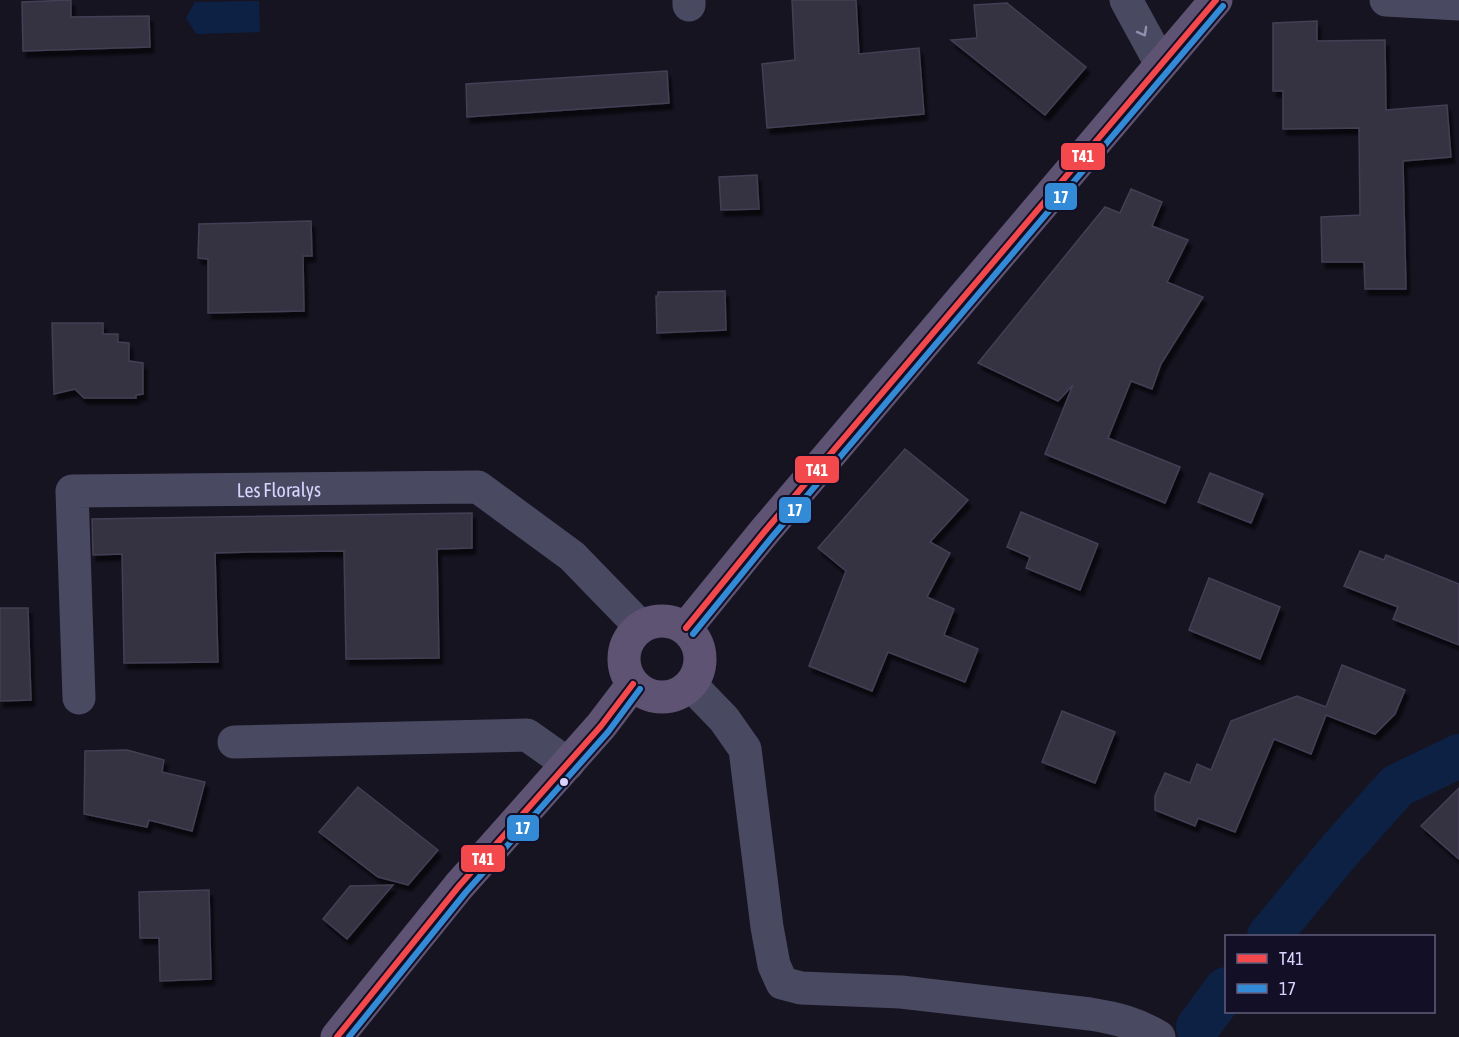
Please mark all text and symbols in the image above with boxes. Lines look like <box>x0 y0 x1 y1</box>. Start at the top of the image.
one-way arrow <box>1136 26 1147 37</box>
line badge: T41 <box>1060 142 1106 171</box>
text: T41 <box>1072 147 1095 165</box>
line badge: 17 <box>1044 182 1078 211</box>
text: 17 <box>1053 188 1069 206</box>
line badge: T41 <box>794 455 840 484</box>
text: T41 <box>806 461 829 479</box>
street label: Les Floralys <box>237 477 321 501</box>
line badge: 17 <box>778 496 812 524</box>
text: 17 <box>787 501 803 519</box>
unlabelled marker <box>558 776 570 788</box>
line badge: 17 <box>506 814 540 842</box>
text: 17 <box>515 819 531 837</box>
line badge: T41 <box>460 844 506 873</box>
text: T41 <box>472 850 495 868</box>
legend <box>1225 935 1435 1013</box>
text: T41 <box>1279 948 1304 969</box>
text: 17 <box>1279 978 1296 999</box>

